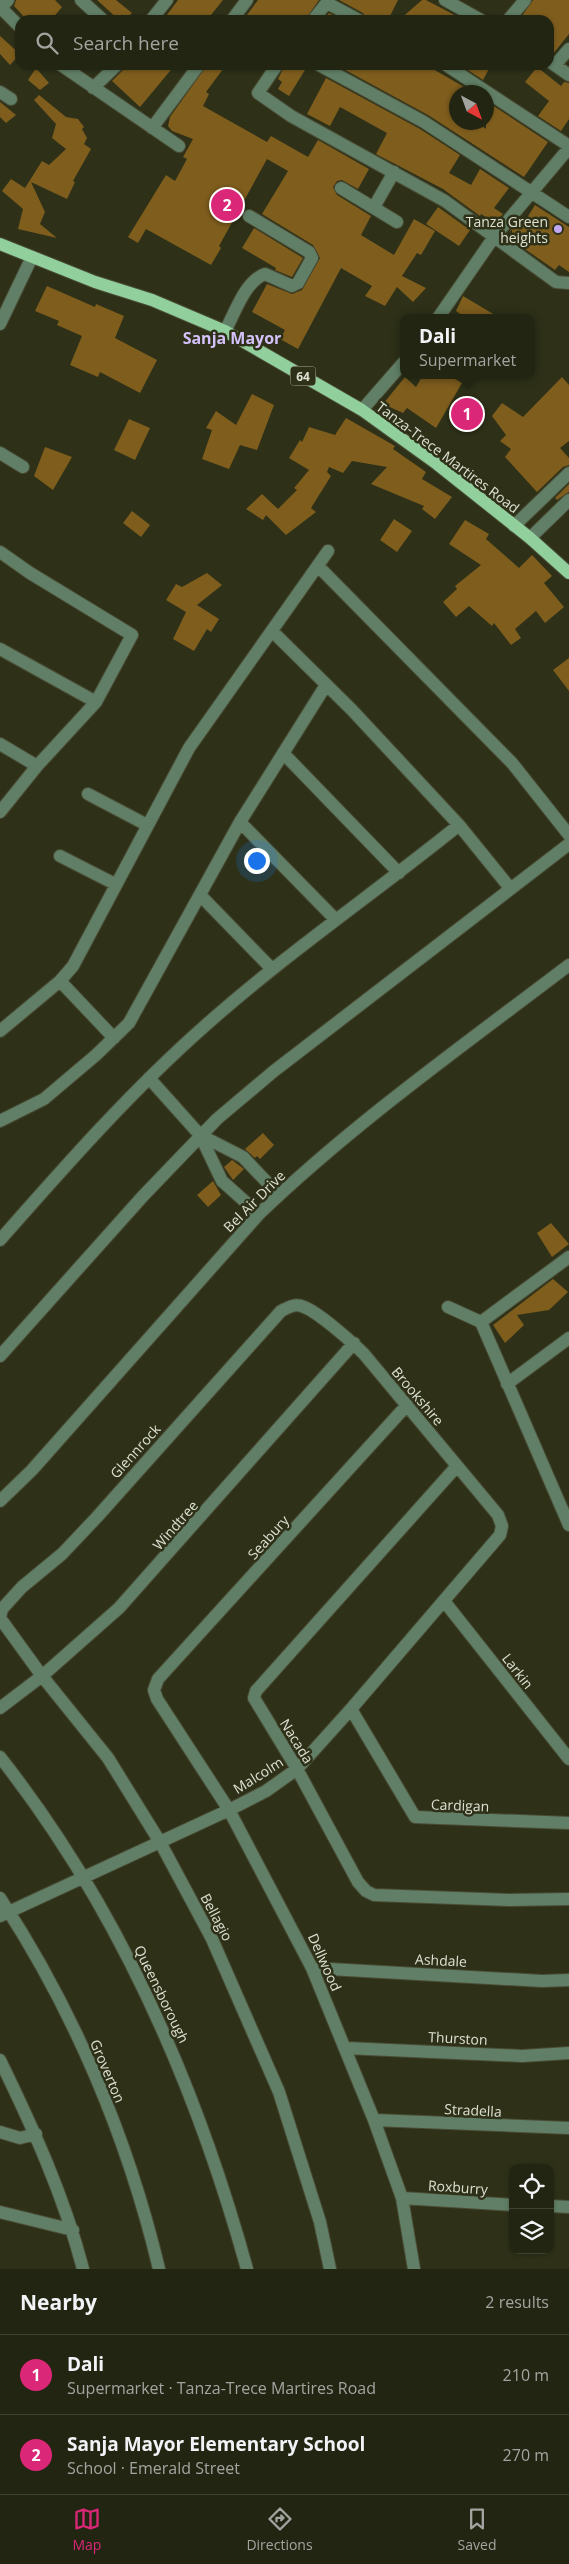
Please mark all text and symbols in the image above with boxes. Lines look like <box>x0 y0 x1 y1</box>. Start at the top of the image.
search box <box>15 15 554 70</box>
icon: search <box>33 29 61 57</box>
text: Search here <box>73 30 179 56</box>
north arrow <box>449 85 494 130</box>
pin: 2 <box>211 186 243 224</box>
place label: Tanza Green heights <box>466 212 548 247</box>
marker: Tanza Green heights <box>552 223 564 235</box>
popup <box>400 314 535 379</box>
text: Dali <box>419 323 456 349</box>
district label: Sanja Mayor <box>183 327 281 349</box>
text: Supermarket <box>419 349 516 371</box>
road number: 64 <box>290 366 316 386</box>
pin: 1 <box>451 395 483 433</box>
street label: Tanza-Trece Martires Road <box>373 397 523 517</box>
your location <box>244 848 270 874</box>
street label: Bel Air Drive <box>219 1166 289 1236</box>
street label: Brookshire <box>388 1363 448 1430</box>
street label: Glennrock <box>106 1419 165 1482</box>
street label: Windtree <box>148 1496 202 1554</box>
street label: Seabury <box>243 1510 294 1563</box>
street label: Larkin <box>498 1649 538 1693</box>
street label: Nacada <box>276 1715 318 1767</box>
street label: Malcolm <box>229 1752 287 1798</box>
street label: Cardigan <box>430 1794 490 1816</box>
street label: Bellagio <box>197 1890 237 1944</box>
street label: Dellwood <box>304 1930 346 1994</box>
street label: Queensborough <box>130 1942 194 2046</box>
street label: Ashdale <box>415 1949 468 1971</box>
street label: Thurston <box>428 2027 488 2049</box>
street label: Groverton <box>86 2036 130 2106</box>
street label: Stradella <box>444 2099 502 2121</box>
map controls <box>509 2164 554 2254</box>
button: locate <box>509 2164 554 2209</box>
street label: Roxburry <box>427 2175 490 2199</box>
button: layers <box>509 2209 554 2254</box>
text: Nearby <box>20 2288 97 2316</box>
text: 2 results <box>485 2291 549 2313</box>
text: Dali <box>67 2351 104 2377</box>
text: 1 <box>31 2364 41 2386</box>
text: 210 m <box>503 2364 549 2386</box>
text: Supermarket · Tanza-Trece Martires Road <box>67 2377 376 2399</box>
text: Sanja Mayor Elementary School <box>67 2431 365 2457</box>
text: 2 <box>31 2444 41 2466</box>
text: 270 m <box>503 2444 549 2466</box>
text: School · Emerald Street <box>67 2457 240 2479</box>
tab: Map <box>72 2505 101 2554</box>
tab: Directions <box>246 2505 313 2554</box>
tab: Saved <box>458 2505 496 2554</box>

